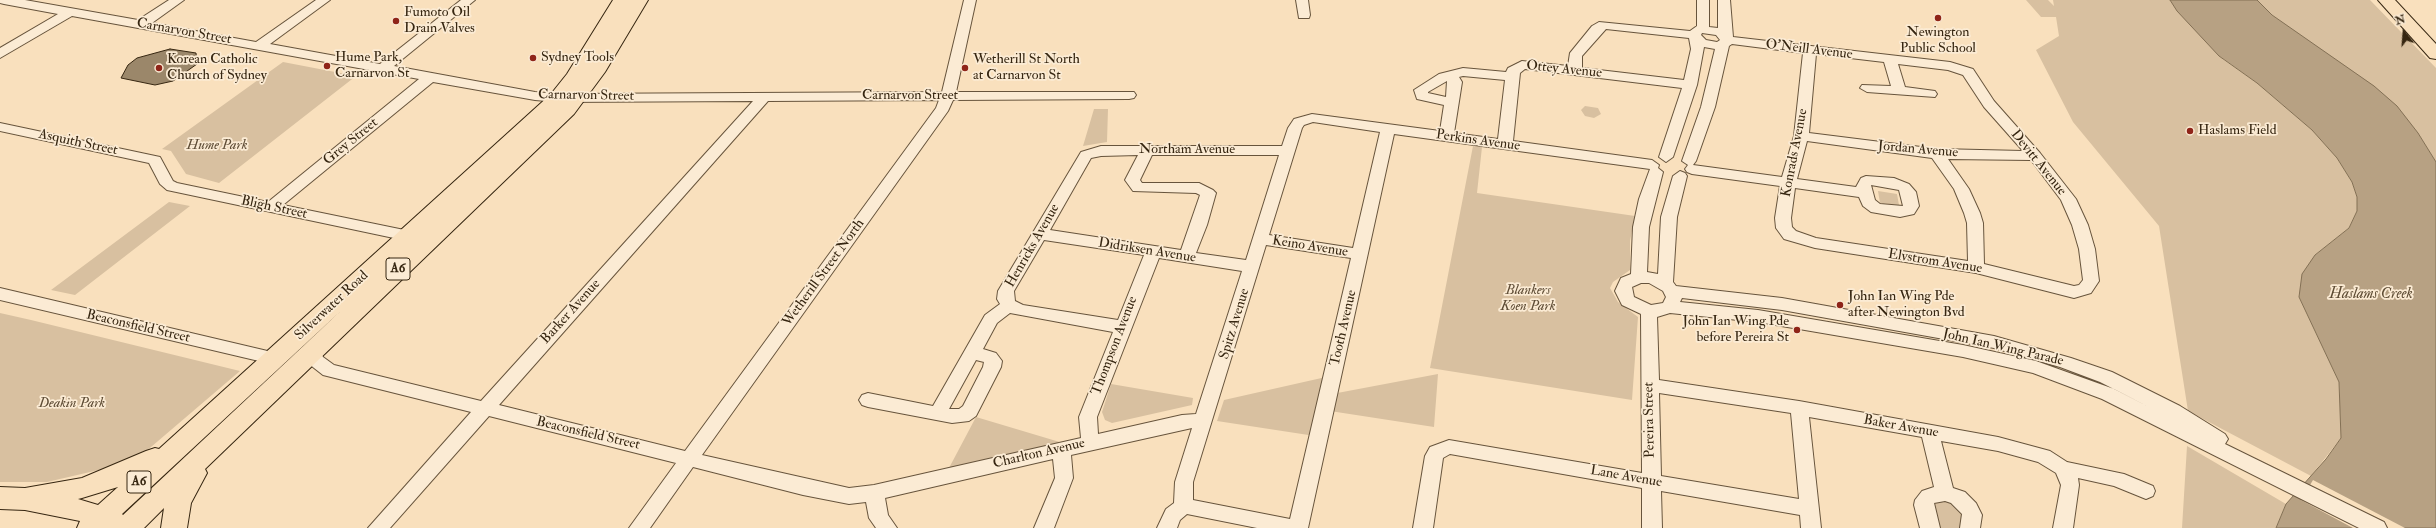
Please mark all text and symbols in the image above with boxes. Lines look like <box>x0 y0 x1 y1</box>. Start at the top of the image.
place label: Fumoto Oil Drain Valves <box>404 5 475 38</box>
north arrow <box>2384 12 2424 52</box>
text: N <box>2394 12 2407 28</box>
marker: Newington Public School <box>1933 13 1943 23</box>
street label: Carnarvon Street <box>135 15 233 49</box>
marker: Fumoto Oil Drain Valves <box>391 16 401 26</box>
place label: Newington Public School <box>1900 25 1976 58</box>
street label: O'Neill Avenue <box>1765 36 1853 64</box>
place label: Hume Park, Carnarvon St <box>335 50 410 82</box>
place label: Sydney Tools <box>541 50 614 66</box>
place label: Korean Catholic Church of Sydney <box>167 52 267 84</box>
place label: Wetherill St North at Carnarvon St <box>973 52 1080 84</box>
marker: Sydney Tools <box>528 53 538 63</box>
street label: Ottey Avenue <box>1525 58 1603 82</box>
marker: Hume Park, Carnarvon St <box>322 61 332 71</box>
marker: Korean Catholic Church of Sydney <box>154 63 164 73</box>
marker: Wetherill St North at Carnarvon St <box>960 63 970 73</box>
street label: Carnarvon Street <box>538 87 634 105</box>
street label: Carnarvon Street <box>862 88 958 104</box>
street label: Konrads Avenue <box>1778 107 1812 199</box>
street label: Grey Street <box>320 115 382 169</box>
place label: Haslams Field <box>2198 123 2277 139</box>
street label: Asquith Street <box>37 126 119 160</box>
marker: Haslams Field <box>2185 126 2195 136</box>
street label: Perkins Avenue <box>1435 127 1521 155</box>
street label: Devitt Avenue <box>2006 127 2070 199</box>
park label: Hume Park <box>186 138 248 154</box>
street label: Jordan Avenue <box>1877 138 1959 162</box>
street label: Northam Avenue <box>1139 142 1235 158</box>
street label: Bligh Street <box>239 193 309 223</box>
street label: Henricks Avenue <box>1002 201 1064 291</box>
street label: Wetherill Street North <box>779 216 869 330</box>
street label: Keino Avenue <box>1271 233 1349 261</box>
street label: Didriksen Avenue <box>1097 235 1197 267</box>
street label: Elvstrom Avenue <box>1887 246 1983 278</box>
road number: A6 <box>386 258 410 280</box>
street label: Silverwater Road <box>292 268 372 344</box>
street label: Barker Avenue <box>538 276 604 348</box>
park label: Blankers Koen Park <box>1501 283 1555 316</box>
water label: Haslams Creek <box>2329 286 2413 304</box>
street label: Spitz Avenue <box>1216 287 1254 361</box>
street label: Tooth Avenue <box>1327 288 1361 368</box>
place label: John Ian Wing Pde after Newington Bvd <box>1848 289 1965 322</box>
street label: Thompson Avenue <box>1088 294 1142 398</box>
marker: John Ian Wing Pde after Newington Bvd <box>1835 300 1845 310</box>
street label: Beaconsfield Street <box>85 307 191 347</box>
place label: John Ian Wing Pde before Pereira St <box>1683 314 1789 346</box>
marker: John Ian Wing Pde before Pereira St <box>1792 325 1802 335</box>
street label: John Ian Wing Parade <box>1941 326 2065 370</box>
street label: Pereira Street <box>1641 382 1659 458</box>
park label: Deakin Park <box>39 396 105 412</box>
street label: Baker Avenue <box>1862 412 1940 442</box>
street label: Beaconsfield Street <box>535 414 641 454</box>
street label: Charlton Avenue <box>991 435 1087 473</box>
street label: Lane Avenue <box>1589 462 1663 492</box>
road number: A6 <box>127 471 151 493</box>

